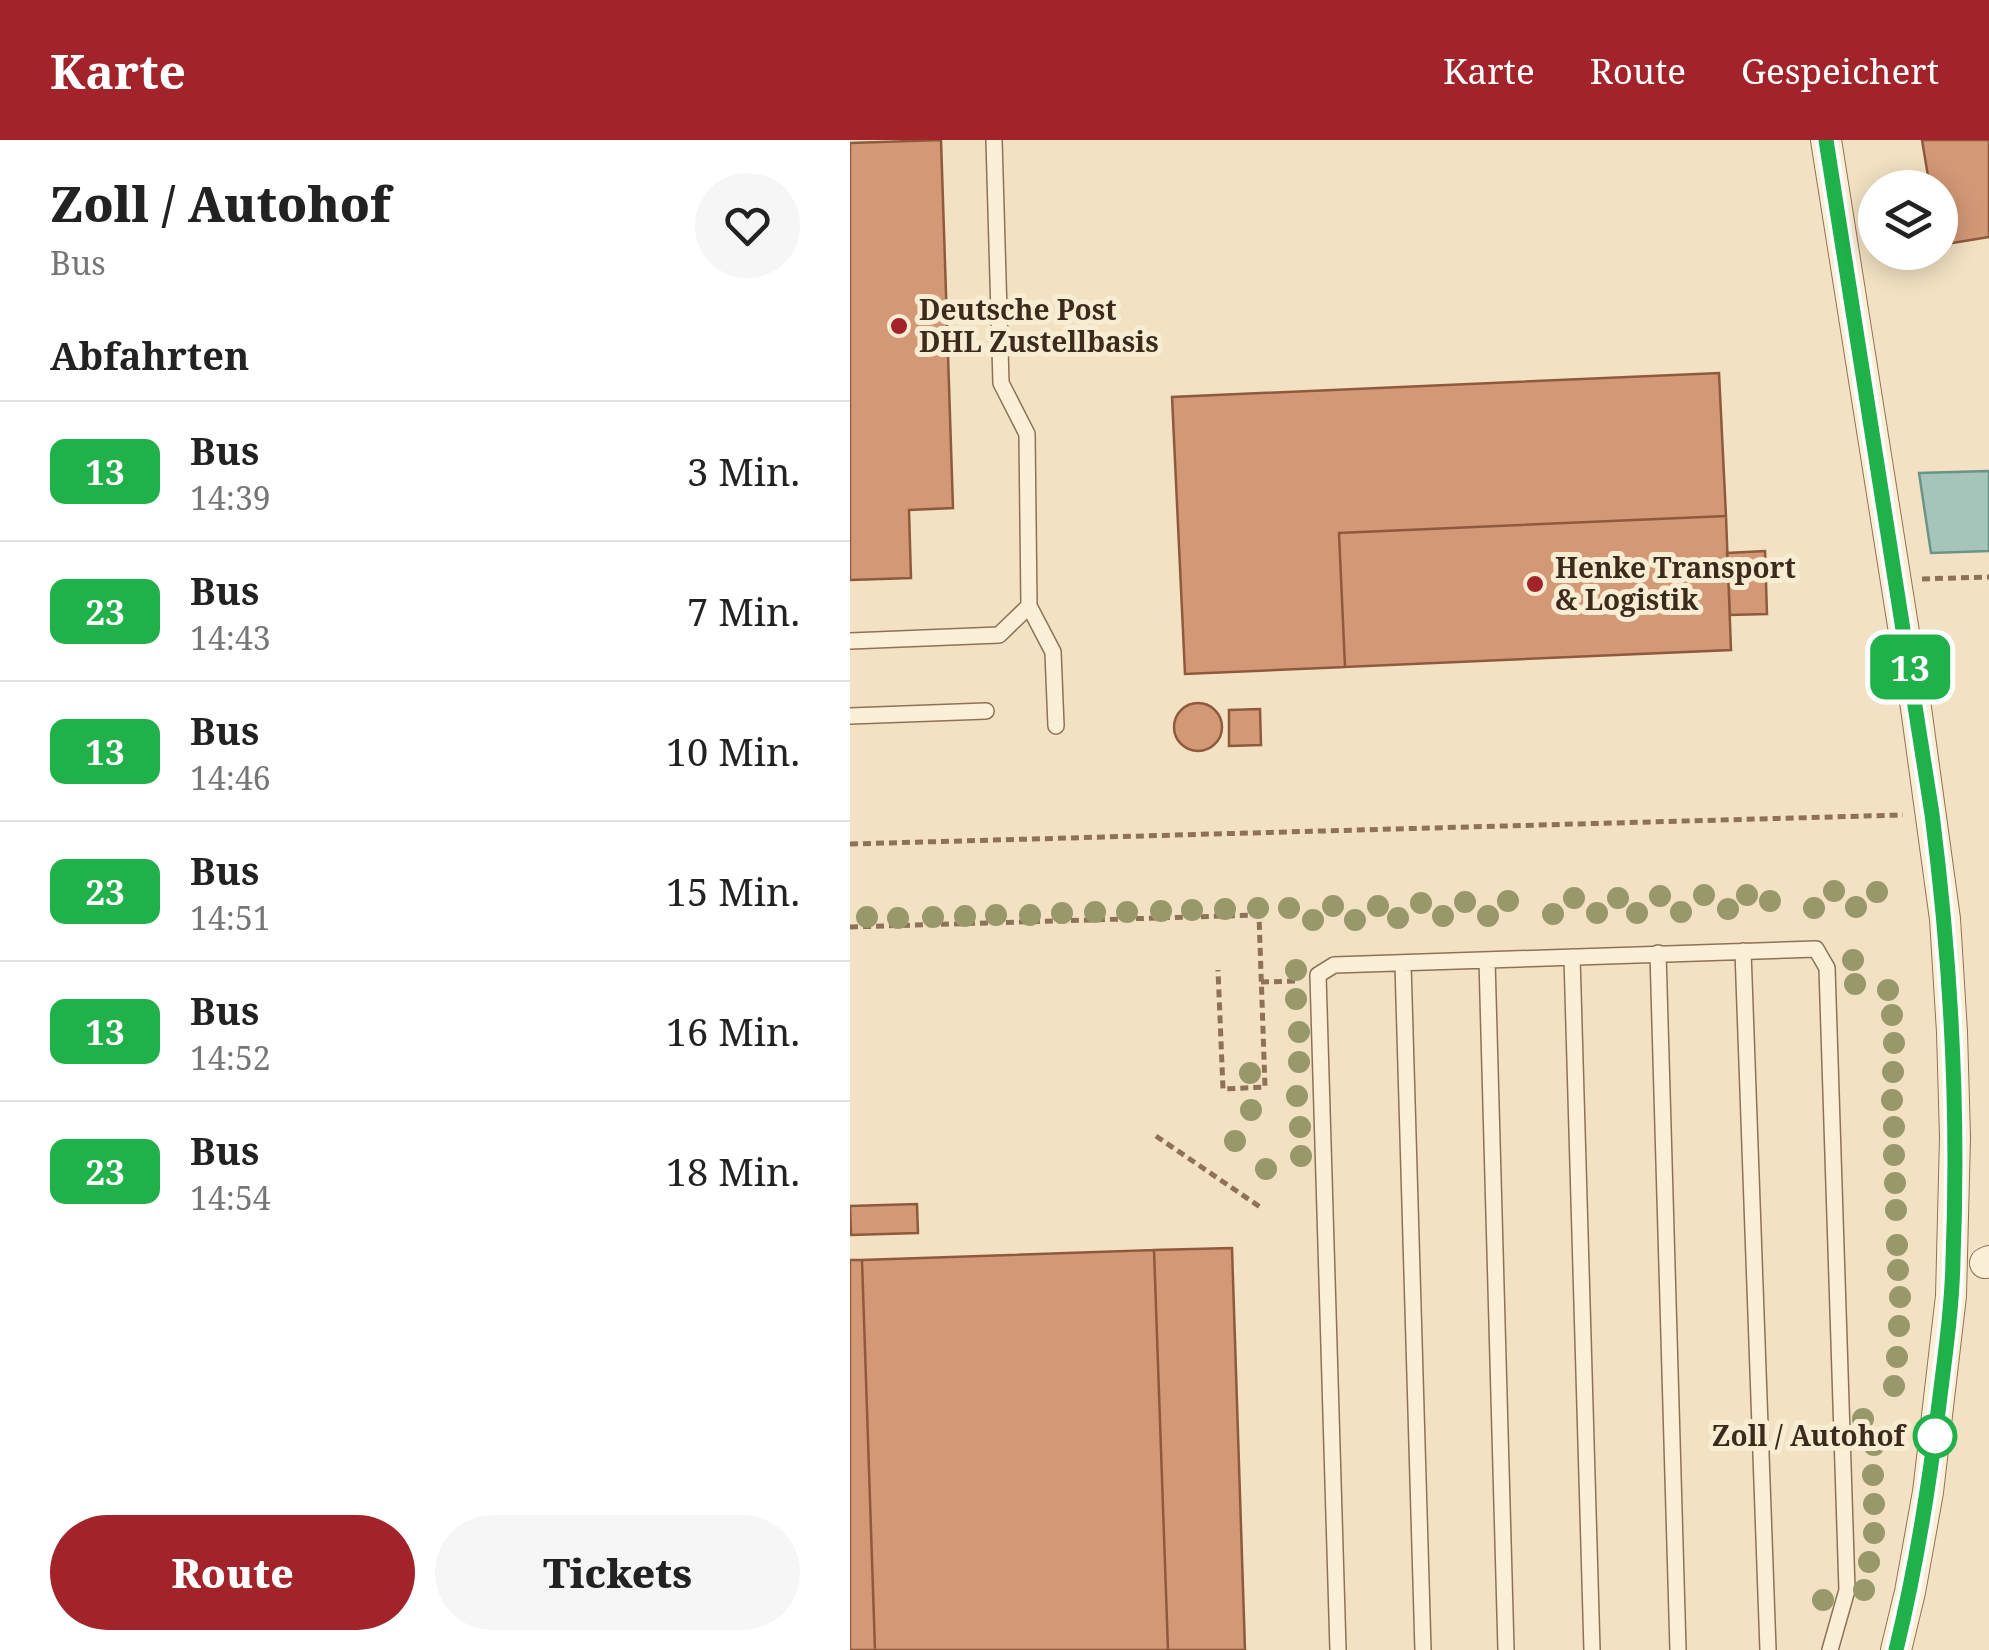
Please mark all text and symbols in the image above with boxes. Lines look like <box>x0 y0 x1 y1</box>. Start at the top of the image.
text: Karte <box>50 38 186 103</box>
text: Karte <box>1443 47 1535 94</box>
text: Route <box>1590 47 1686 94</box>
text: Gespeichert <box>1741 47 1939 94</box>
map controls <box>1858 170 1958 270</box>
button: layers <box>1858 170 1958 270</box>
text: Zoll / Autohof <box>50 171 390 236</box>
button: heart <box>695 173 800 278</box>
text: Bus <box>50 241 106 284</box>
place label: Deutsche Post DHL Zustellbasis <box>919 290 1159 360</box>
marker: Deutsche Post DHL Zustellbasis <box>888 315 910 337</box>
text: Abfahrten <box>50 329 249 381</box>
text: Bus <box>190 424 259 476</box>
text: 3 Min. <box>687 445 800 497</box>
text: 13 <box>85 448 125 495</box>
text: 14:39 <box>190 476 271 519</box>
place label: Henke Transport & Logistik <box>1555 548 1796 618</box>
text: Bus <box>190 564 259 616</box>
marker: Henke Transport & Logistik <box>1524 573 1546 595</box>
text: 7 Min. <box>687 585 800 637</box>
text: 23 <box>85 588 125 635</box>
text: 14:43 <box>190 616 271 659</box>
line badge: 13 <box>1865 634 1955 700</box>
text: 13 <box>1890 644 1930 691</box>
text: Bus <box>190 704 259 756</box>
text: 10 Min. <box>666 725 800 777</box>
text: 13 <box>85 728 125 775</box>
text: 14:46 <box>190 756 271 799</box>
text: Bus <box>190 844 259 896</box>
text: 15 Min. <box>666 865 800 917</box>
text: 23 <box>85 868 125 915</box>
text: 14:51 <box>190 896 271 939</box>
text: Bus <box>190 984 259 1036</box>
text: 16 Min. <box>666 1005 800 1057</box>
text: 13 <box>85 1008 125 1055</box>
text: 14:52 <box>190 1036 271 1079</box>
text: Bus <box>190 1124 259 1176</box>
text: 18 Min. <box>666 1145 800 1197</box>
text: 23 <box>85 1148 125 1195</box>
text: 14:54 <box>190 1176 271 1219</box>
marker: Zoll / Autohof <box>1914 1415 1956 1457</box>
place label: Zoll / Autohof <box>1712 1416 1908 1454</box>
button: Route <box>50 1515 415 1630</box>
button: Tickets <box>435 1515 800 1630</box>

